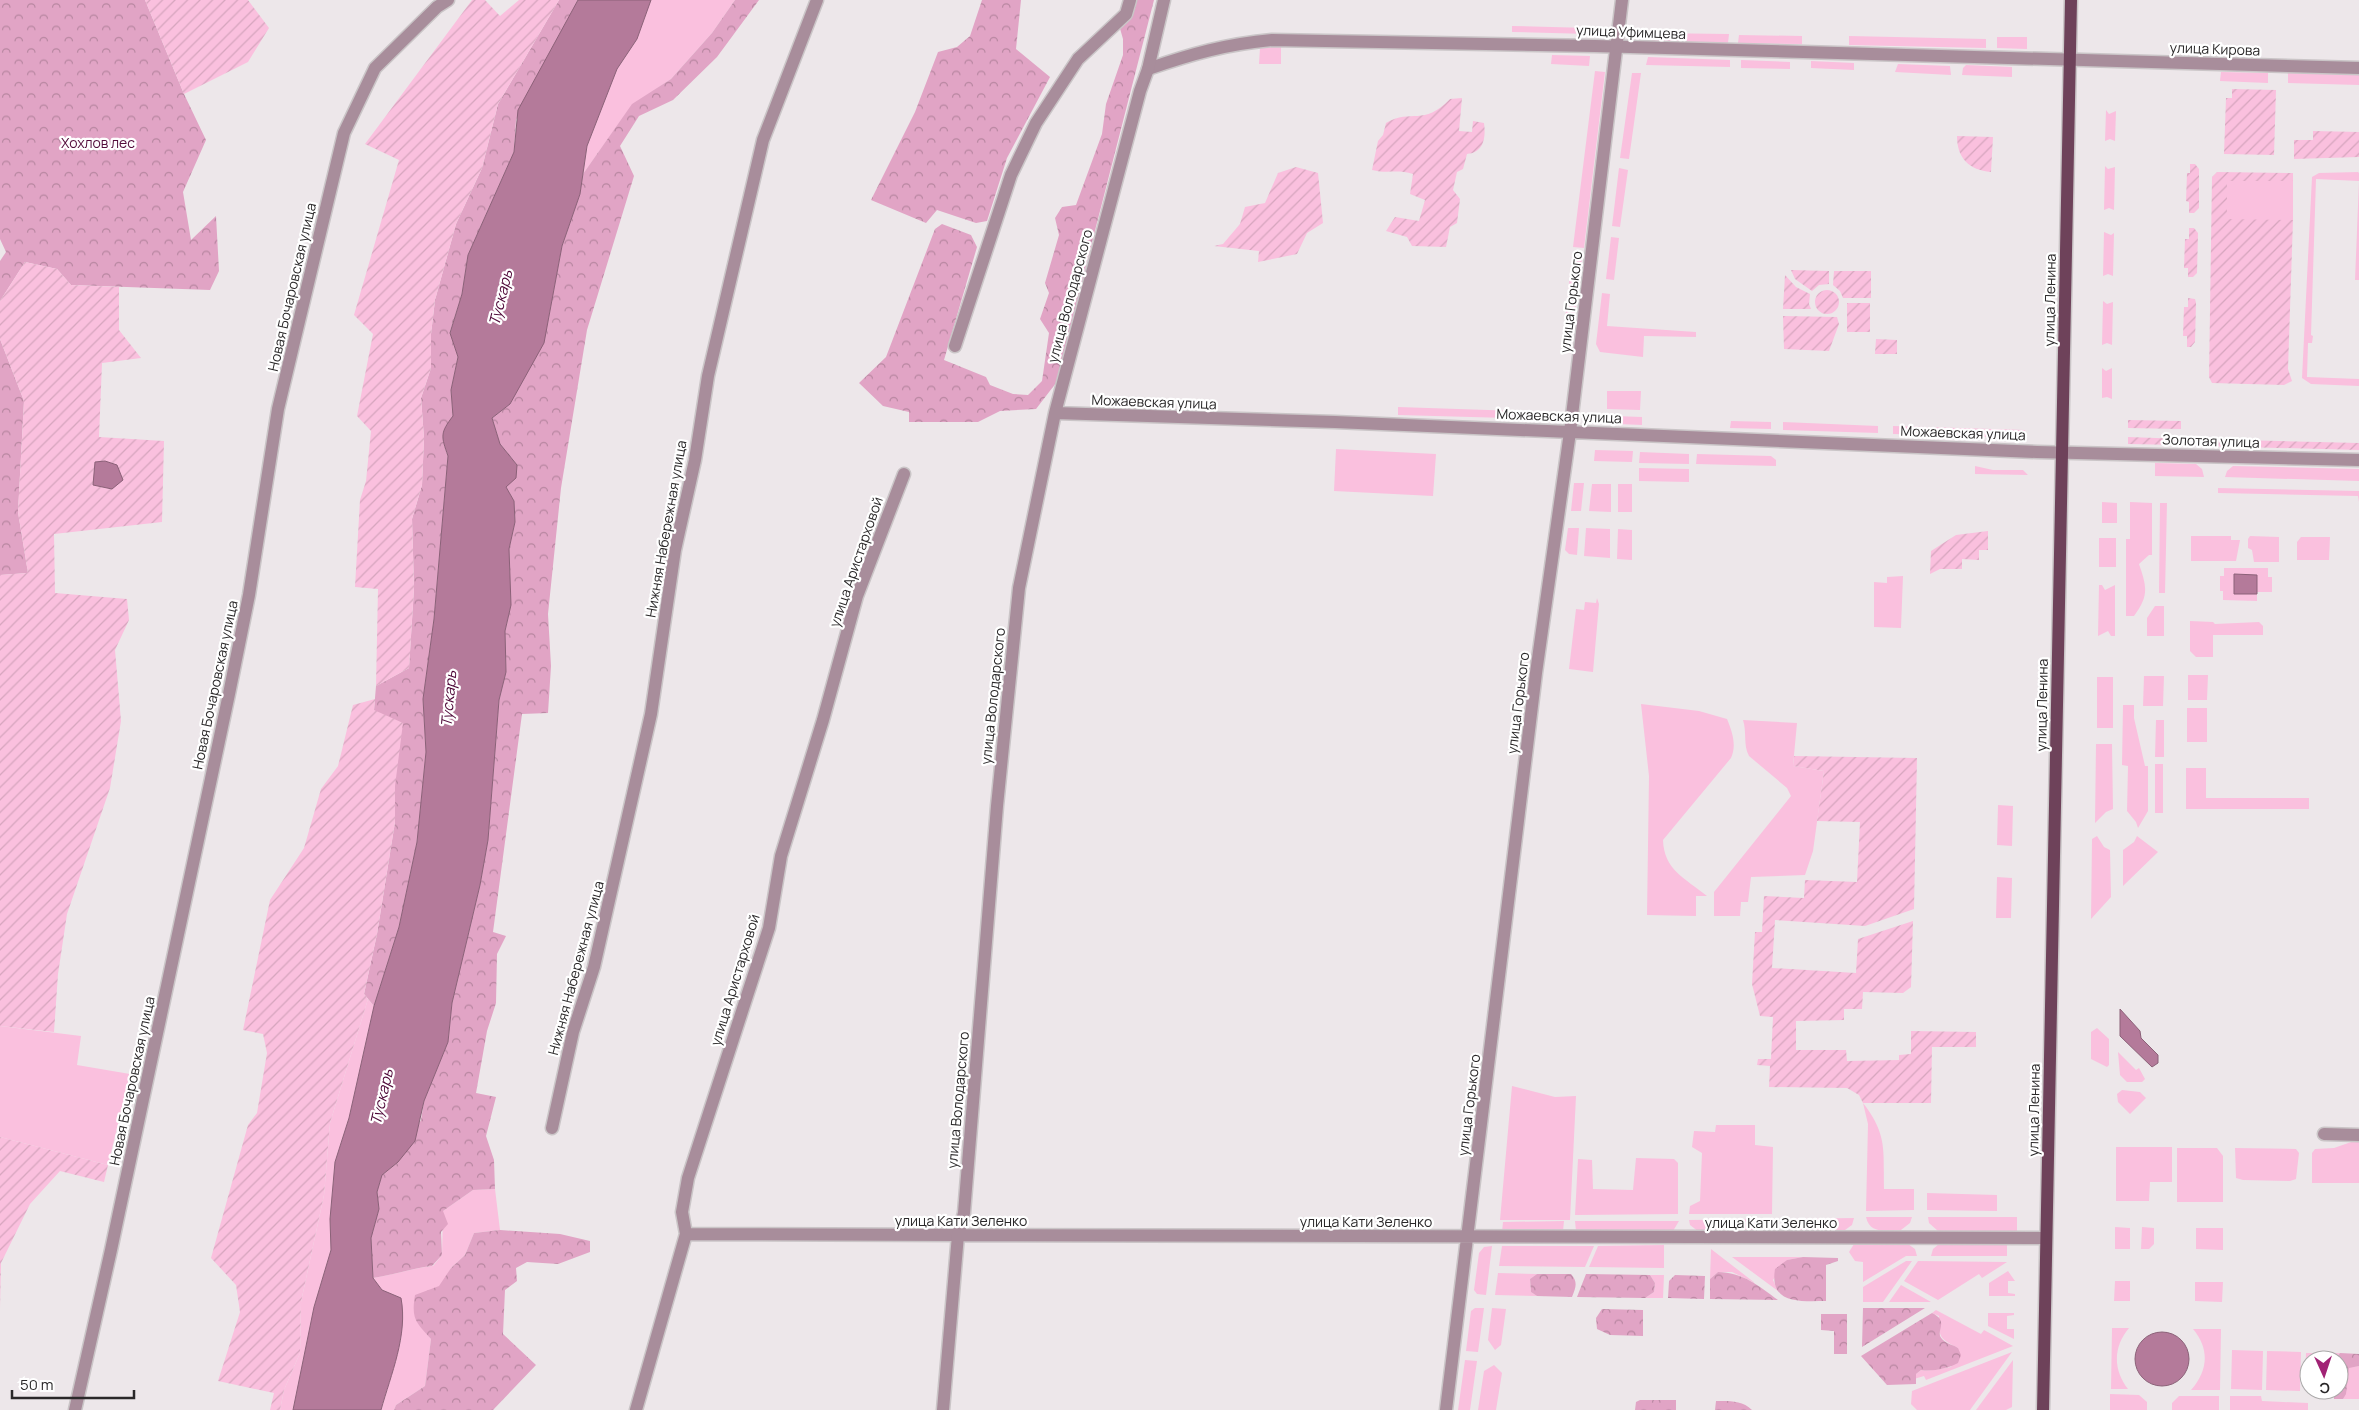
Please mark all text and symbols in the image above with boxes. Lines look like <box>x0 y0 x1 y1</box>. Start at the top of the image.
street label: улица Уфимцева <box>1576 20 1686 43</box>
street label: улица Кирова <box>2169 37 2261 60</box>
park label: Хохлов лес <box>61 133 135 152</box>
street label: Новая Бочаровская улица <box>263 201 320 373</box>
street label: улица Володарского <box>1043 227 1096 365</box>
street label: улица Горького <box>1555 250 1586 354</box>
street label: улица Ленина <box>2039 254 2060 346</box>
water label: Тускарь <box>483 267 518 328</box>
street label: Можаевская улица <box>1091 390 1217 413</box>
street label: Можаевская улица <box>1496 404 1622 427</box>
street label: Можаевская улица <box>1900 421 2026 444</box>
street label: Золотая улица <box>2162 429 2260 452</box>
street label: Нижняя Набережная улица <box>641 439 690 619</box>
street label: улица Аристарховой <box>824 494 887 630</box>
street label: Новая Бочаровская улица <box>187 599 242 771</box>
street label: улица Володарского <box>976 627 1009 765</box>
street label: улица Горького <box>1502 651 1533 755</box>
street label: улица Ленина <box>2031 659 2052 751</box>
water label: Тускарь <box>436 669 462 728</box>
street label: Нижняя Набережная улица <box>543 879 608 1057</box>
street label: улица Аристарховой <box>705 912 764 1048</box>
street label: Новая Бочаровская улица <box>104 995 159 1167</box>
street label: улица Володарского <box>942 1031 973 1169</box>
street label: улица Горького <box>1453 1053 1484 1157</box>
street label: улица Ленина <box>2023 1064 2044 1156</box>
water label: Тускарь <box>365 1066 398 1127</box>
street label: улица Кати Зеленко <box>895 1211 1027 1230</box>
street label: улица Кати Зеленко <box>1300 1212 1432 1231</box>
street label: улица Кати Зеленко <box>1705 1213 1837 1232</box>
north arrow <box>2299 1350 2349 1400</box>
scale bar <box>12 1368 135 1400</box>
text: 50 m <box>20 1374 54 1395</box>
text: С <box>2319 1379 2330 1398</box>

